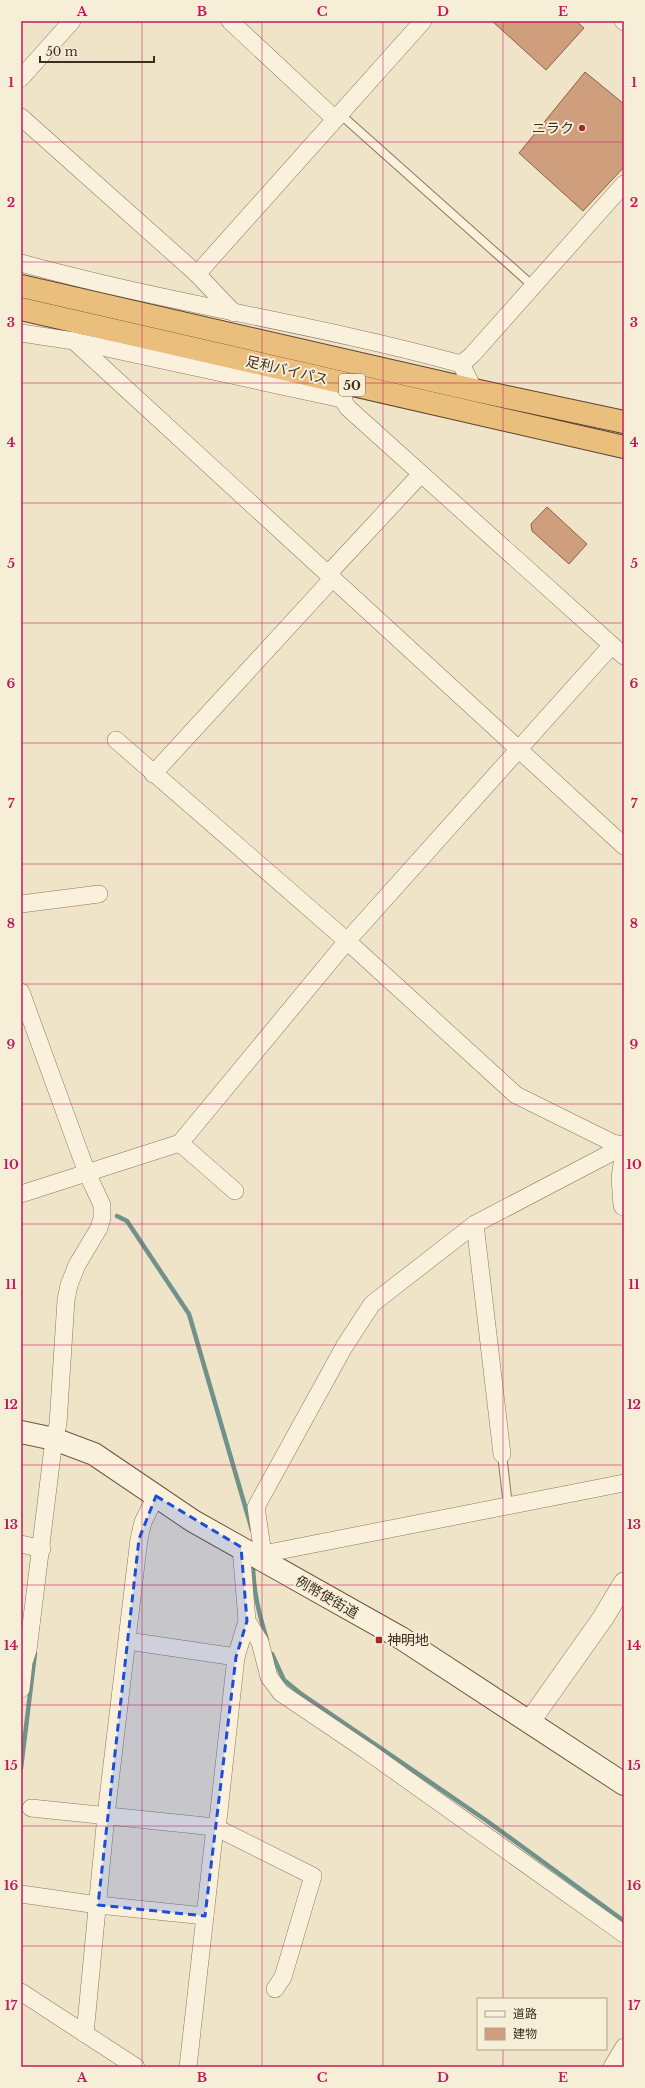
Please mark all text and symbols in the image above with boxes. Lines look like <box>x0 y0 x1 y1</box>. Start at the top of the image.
text: A <box>76 3 88 20</box>
text: B <box>197 3 207 20</box>
text: C <box>317 3 328 20</box>
text: D <box>437 3 449 20</box>
text: E <box>558 3 568 20</box>
scale bar <box>40 38 154 64</box>
text: 50 m <box>46 44 78 59</box>
text: 1 <box>8 74 14 91</box>
text: 1 <box>631 74 637 91</box>
place label: ニラク <box>532 119 574 137</box>
marker: ニラク <box>577 123 587 133</box>
text: 2 <box>7 194 15 211</box>
text: 2 <box>630 194 638 211</box>
text: 3 <box>7 314 15 331</box>
text: 3 <box>630 314 638 331</box>
street label: 足利バイパス <box>244 352 330 388</box>
road number: 50 <box>339 374 365 396</box>
text: 4 <box>7 434 16 451</box>
text: 4 <box>630 434 639 451</box>
text: 5 <box>7 555 15 572</box>
text: 5 <box>630 555 638 572</box>
text: 6 <box>7 675 16 692</box>
text: 6 <box>630 675 639 692</box>
text: 7 <box>8 795 15 812</box>
text: 7 <box>631 795 638 812</box>
text: 8 <box>7 915 15 932</box>
text: 8 <box>630 915 638 932</box>
text: 9 <box>7 1036 16 1053</box>
text: 9 <box>630 1036 639 1053</box>
text: 10 <box>3 1156 19 1173</box>
text: 10 <box>626 1156 642 1173</box>
text: 11 <box>5 1276 17 1293</box>
text: 11 <box>628 1276 640 1293</box>
text: 12 <box>4 1396 18 1413</box>
text: 12 <box>627 1396 641 1413</box>
text: 13 <box>4 1516 18 1533</box>
text: 13 <box>627 1516 641 1533</box>
street label: 例幣使街道 <box>292 1572 362 1622</box>
place label: 神明地 <box>387 1631 429 1649</box>
marker: 神明地 <box>374 1635 384 1645</box>
text: 14 <box>4 1637 19 1654</box>
text: 14 <box>627 1637 642 1654</box>
text: 15 <box>4 1757 18 1774</box>
text: 15 <box>627 1757 641 1774</box>
text: 16 <box>4 1877 18 1894</box>
text: 16 <box>627 1877 641 1894</box>
text: 17 <box>5 1997 17 2014</box>
text: 17 <box>628 1997 640 2014</box>
legend <box>477 1998 607 2050</box>
text: 道路 <box>513 2006 537 2021</box>
text: 建物 <box>513 2026 537 2041</box>
text: A <box>76 2069 88 2086</box>
text: B <box>197 2069 207 2086</box>
text: C <box>317 2069 328 2086</box>
text: D <box>437 2069 449 2086</box>
text: E <box>558 2069 568 2086</box>

